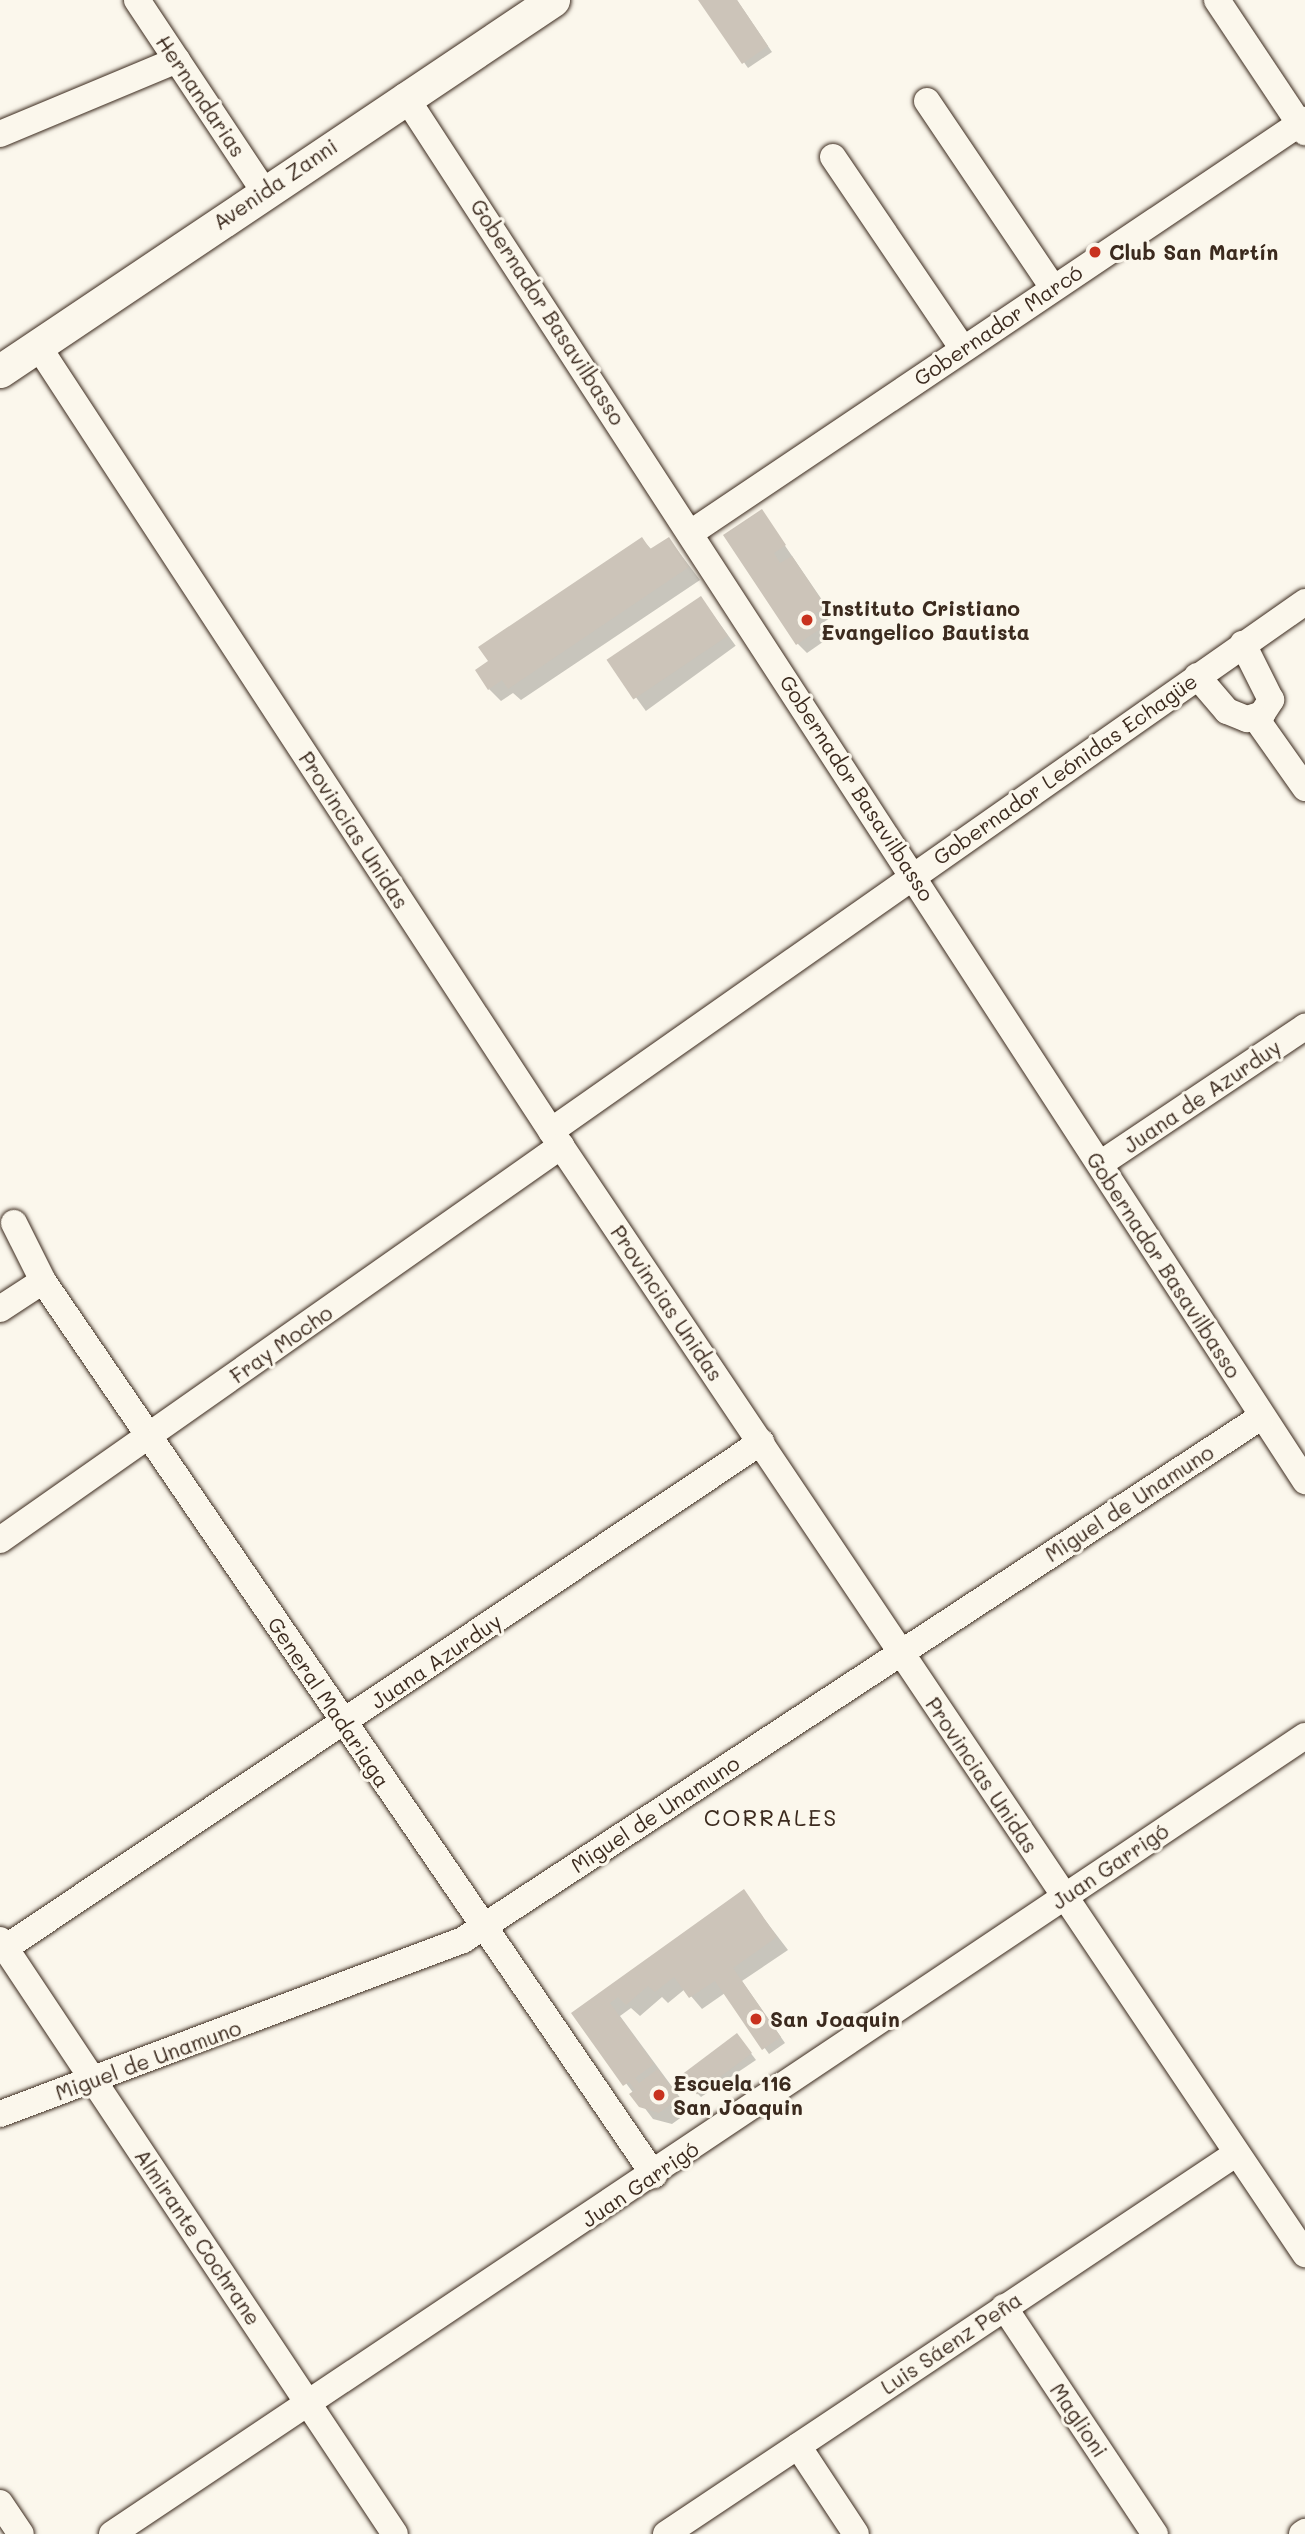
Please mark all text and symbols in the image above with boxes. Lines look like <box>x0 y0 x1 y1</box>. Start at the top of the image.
street label: Hernandarias <box>151 30 251 162</box>
street label: Avenida Zanni <box>208 133 342 235</box>
street label: Gobernador Basavilbasso <box>465 194 631 430</box>
place label: Club San Martín <box>1109 239 1278 265</box>
marker: Club San Martín <box>1087 244 1103 260</box>
street label: Gobernador Marcó <box>909 259 1087 391</box>
place label: Instituto Cristiano Evangelico Bautista <box>821 595 1030 645</box>
marker: Instituto Cristiano Evangelico Bautista <box>799 612 815 628</box>
street label: Gobernador Leónidas Echagüe <box>928 668 1202 870</box>
street label: Gobernador Basavilbasso <box>774 670 940 906</box>
street label: Provincias Unidas <box>294 747 414 913</box>
street label: Juana de Azurduy <box>1118 1034 1286 1158</box>
street label: Gobernador Basavilbasso <box>1081 1147 1247 1383</box>
street label: Provincias Unidas <box>606 1220 728 1386</box>
street label: Fray Mocho <box>225 1300 337 1388</box>
street label: Miguel de Unamuno <box>1040 1439 1218 1567</box>
street label: Juana Azurduy <box>366 1608 506 1714</box>
street label: General Madariaga <box>263 1612 395 1792</box>
street label: Provincias Unidas <box>921 1692 1043 1858</box>
street label: Miguel de Unamuno <box>566 1750 744 1878</box>
district label: CORRALES <box>705 1803 837 1831</box>
street label: Juan Garrigó <box>1047 1818 1173 1914</box>
place label: San Joaquin <box>770 2006 900 2032</box>
marker: San Joaquin <box>748 2011 764 2027</box>
street label: Miguel de Unamuno <box>52 2015 244 2105</box>
place label: Escuela 116 San Joaquin <box>673 2070 803 2120</box>
marker: Escuela 116 San Joaquin <box>651 2087 667 2103</box>
street label: Juan Garrigó <box>577 2136 703 2232</box>
street label: Almirante Cochrane <box>130 2144 266 2330</box>
street label: Luis Sáenz Peña <box>876 2287 1026 2399</box>
street label: Maglioni <box>1045 2378 1113 2462</box>

